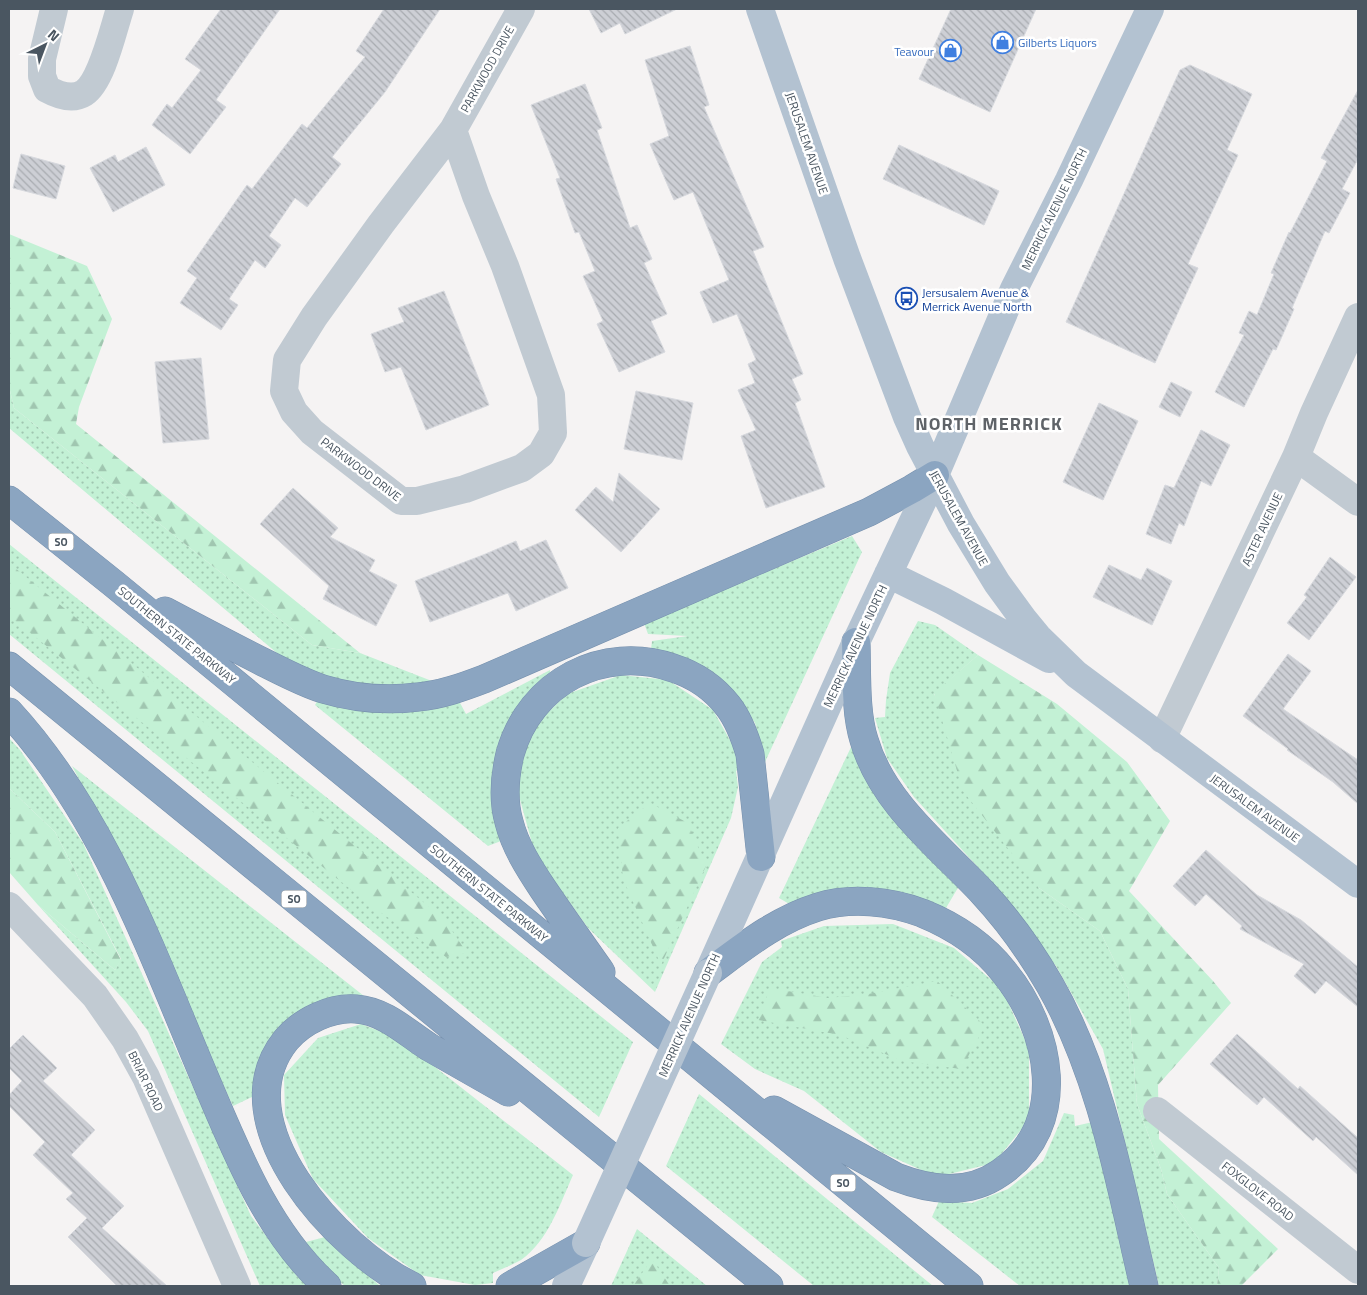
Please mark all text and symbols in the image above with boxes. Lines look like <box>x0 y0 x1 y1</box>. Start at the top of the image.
north arrow <box>20 20 70 70</box>
street label: PARKWOOD DRIVE <box>455 22 519 116</box>
text: N <box>43 24 65 46</box>
shop icon: Gilberts Liquors <box>990 30 1014 54</box>
place label: Gilberts Liquors <box>1018 33 1097 52</box>
shop icon: Teavour <box>938 39 962 63</box>
place label: Teavour <box>894 42 934 61</box>
street label: JERUSALEM AVENUE <box>781 89 833 197</box>
street label: MERRICK AVENUE NORTH <box>1016 145 1092 273</box>
place label: Jersusalem Avenue & Merrick Avenue North <box>922 283 1032 316</box>
bus stop icon: Jersusalem Avenue & Merrick Avenue North <box>894 287 918 311</box>
district label: NORTH MERRICK <box>915 410 1063 437</box>
street label: PARKWOOD DRIVE <box>317 432 406 506</box>
street label: JERUSALEM AVENUE <box>925 467 993 570</box>
street label: ASTER AVENUE <box>1237 489 1288 569</box>
road number: SO <box>48 534 74 550</box>
street label: SOUTHERN STATE PARKWAY <box>114 581 241 689</box>
street label: MERRICK AVENUE NORTH <box>818 581 892 711</box>
street label: JERUSALEM AVENUE <box>1206 769 1304 847</box>
street label: SOUTHERN STATE PARKWAY <box>426 839 553 947</box>
road number: SO <box>282 891 306 908</box>
street label: MERRICK AVENUE NORTH <box>653 950 725 1080</box>
street label: BRIAR ROAD <box>123 1048 169 1115</box>
street label: FOXGLOVE ROAD <box>1218 1157 1298 1226</box>
road number: SO <box>830 1174 856 1192</box>

